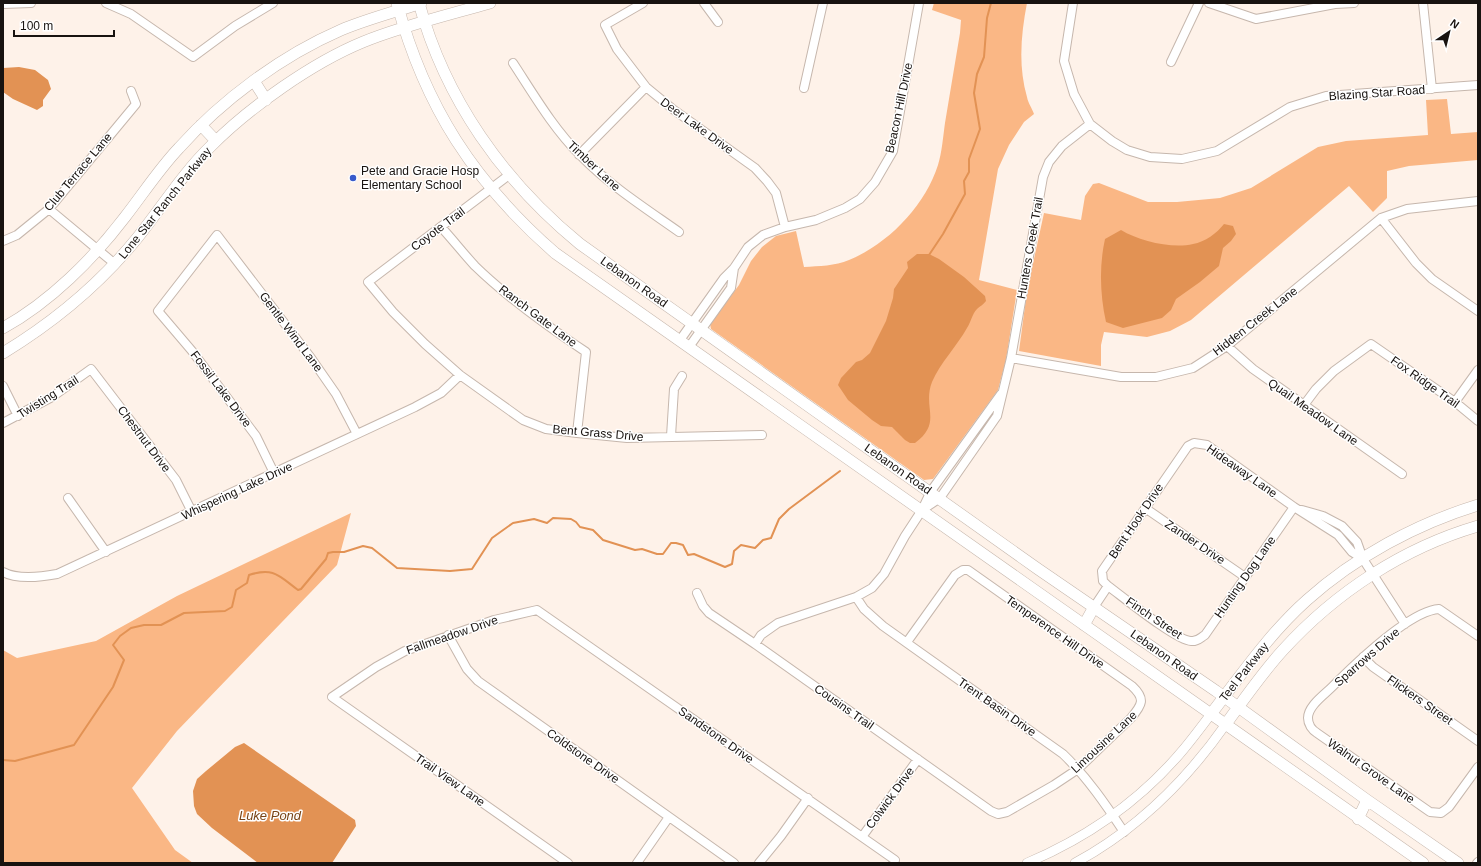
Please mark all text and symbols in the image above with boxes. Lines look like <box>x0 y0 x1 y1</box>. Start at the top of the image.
scale bar <box>14 12 114 38</box>
north arrow <box>1429 12 1469 52</box>
text: N <box>1448 17 1461 31</box>
text: 100 m <box>20 19 53 33</box>
street label: Beacon Hill Drive <box>883 61 915 154</box>
street label: Blazing Star Road <box>1328 83 1426 103</box>
street label: Deer Lake Drive <box>658 95 736 157</box>
street label: Club Terrace Lane <box>41 130 115 214</box>
street label: Timber Lane <box>565 138 623 194</box>
street label: Lone Star Ranch Parkway <box>116 144 214 262</box>
place label: Pete and Gracie Hosp Elementary School <box>361 164 479 192</box>
marker: Pete and Gracie Hosp Elementary School <box>348 173 358 183</box>
street label: Hunters Creek Trail <box>1014 196 1046 300</box>
street label: Coyote Trail <box>408 204 468 254</box>
street label: Lebanon Road <box>598 254 670 310</box>
street label: Ranch Gate Lane <box>496 282 580 350</box>
street label: Hidden Creek Lane <box>1210 283 1300 358</box>
street label: Gentle Wind Lane <box>257 289 326 375</box>
street label: Fossil Lake Drive <box>188 348 254 430</box>
street label: Fox Ridge Trail <box>1388 353 1462 411</box>
street label: Twisting Trail <box>15 373 81 421</box>
street label: Quail Meadow Lane <box>1265 376 1361 449</box>
street label: Chestnut Drive <box>115 403 174 475</box>
street label: Bent Grass Drive <box>552 422 644 444</box>
street label: Lebanon Road <box>862 441 934 497</box>
street label: Hideaway Lane <box>1204 442 1280 501</box>
street label: Whispering Lake Drive <box>179 459 295 523</box>
street label: Bent Hook Drive <box>1106 481 1166 561</box>
street label: Zander Drive <box>1162 517 1228 567</box>
street label: Hunting Dog Lane <box>1212 533 1279 621</box>
street label: Temperence Hill Drive <box>1003 593 1107 672</box>
street label: Finch Street <box>1123 594 1185 642</box>
street label: Fallmeadow Drive <box>404 613 500 657</box>
street label: Sparrows Drive <box>1331 625 1403 689</box>
street label: Lebanon Road <box>1128 627 1200 683</box>
street label: Teel Parkway <box>1217 640 1271 704</box>
street label: Flickers Street <box>1385 672 1456 728</box>
street label: Trent Basin Drive <box>955 675 1039 739</box>
street label: Cousins Trail <box>812 681 876 733</box>
street label: Sandstone Drive <box>676 704 757 766</box>
street label: Limousine Lane <box>1068 708 1140 776</box>
street label: Coldstone Drive <box>544 726 622 786</box>
street label: Walnut Grove Lane <box>1325 736 1417 806</box>
street label: Trail View Lane <box>412 751 488 809</box>
street label: Colwick Drive <box>863 764 917 832</box>
water label: Luke Pond <box>239 808 302 823</box>

